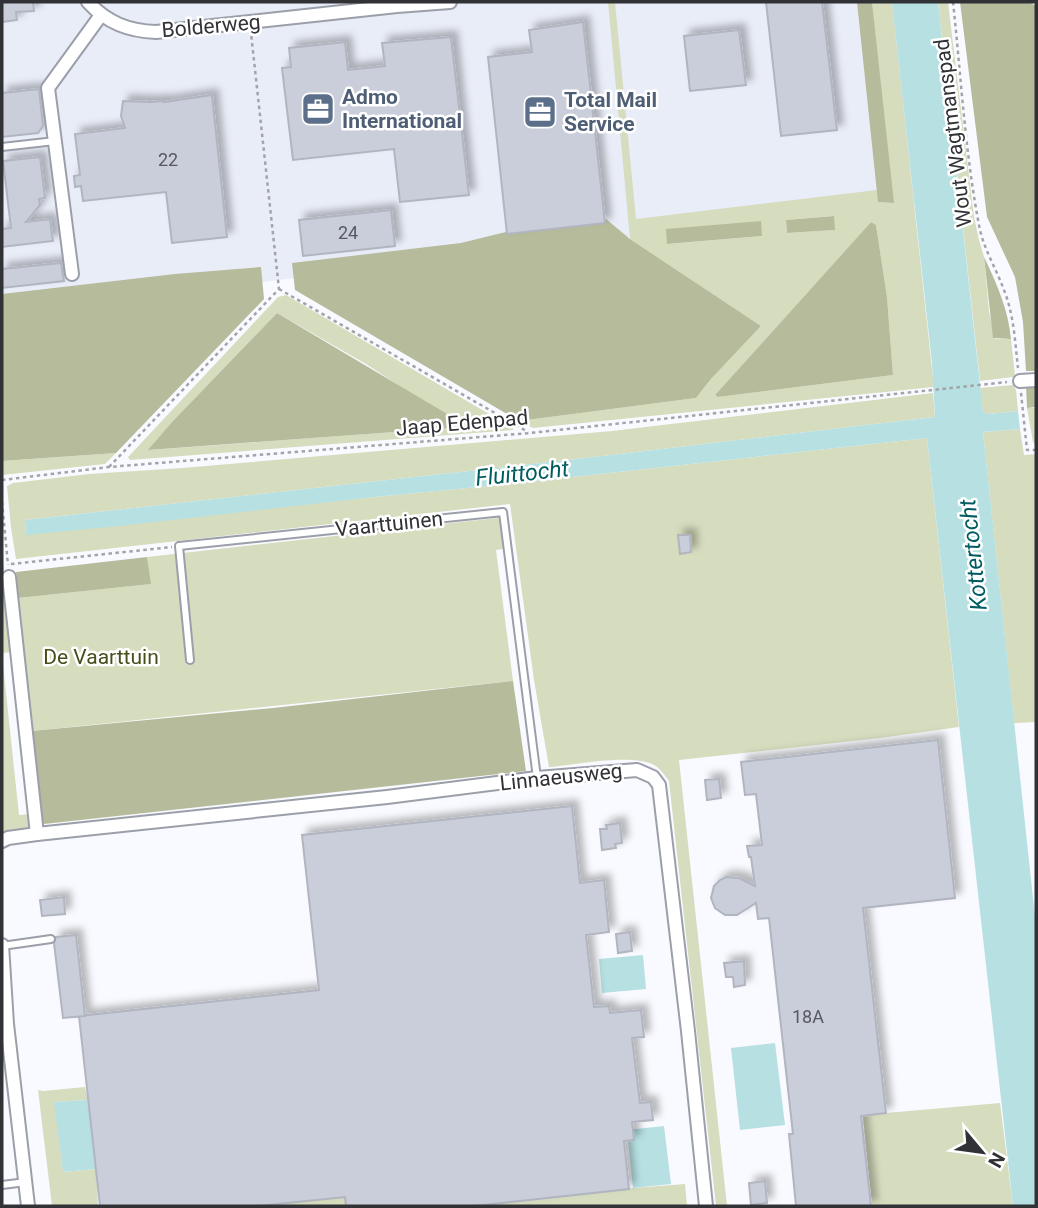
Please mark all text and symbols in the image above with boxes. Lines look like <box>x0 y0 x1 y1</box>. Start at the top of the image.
street label: Bolderweg <box>161 10 261 42</box>
street label: Wout Wagtmanspad <box>930 37 976 229</box>
place label: Admo International <box>342 85 462 133</box>
place label: Total Mail Service <box>564 88 657 136</box>
office icon: Admo International <box>299 90 337 128</box>
office icon: Total Mail Service <box>521 93 559 131</box>
house number: 22 <box>158 149 178 170</box>
house number: 24 <box>338 222 358 243</box>
street label: Jaap Edenpad <box>395 405 529 441</box>
water label: Fluittocht <box>474 455 571 492</box>
water label: Kottertocht <box>954 497 993 612</box>
street label: Vaarttuinen <box>334 506 444 542</box>
park label: De Vaarttuin <box>43 645 159 669</box>
street label: Linnaeusweg <box>498 759 624 795</box>
house number: 18A <box>792 1006 824 1027</box>
north arrow <box>947 1117 1017 1187</box>
text: N <box>983 1149 1010 1171</box>

